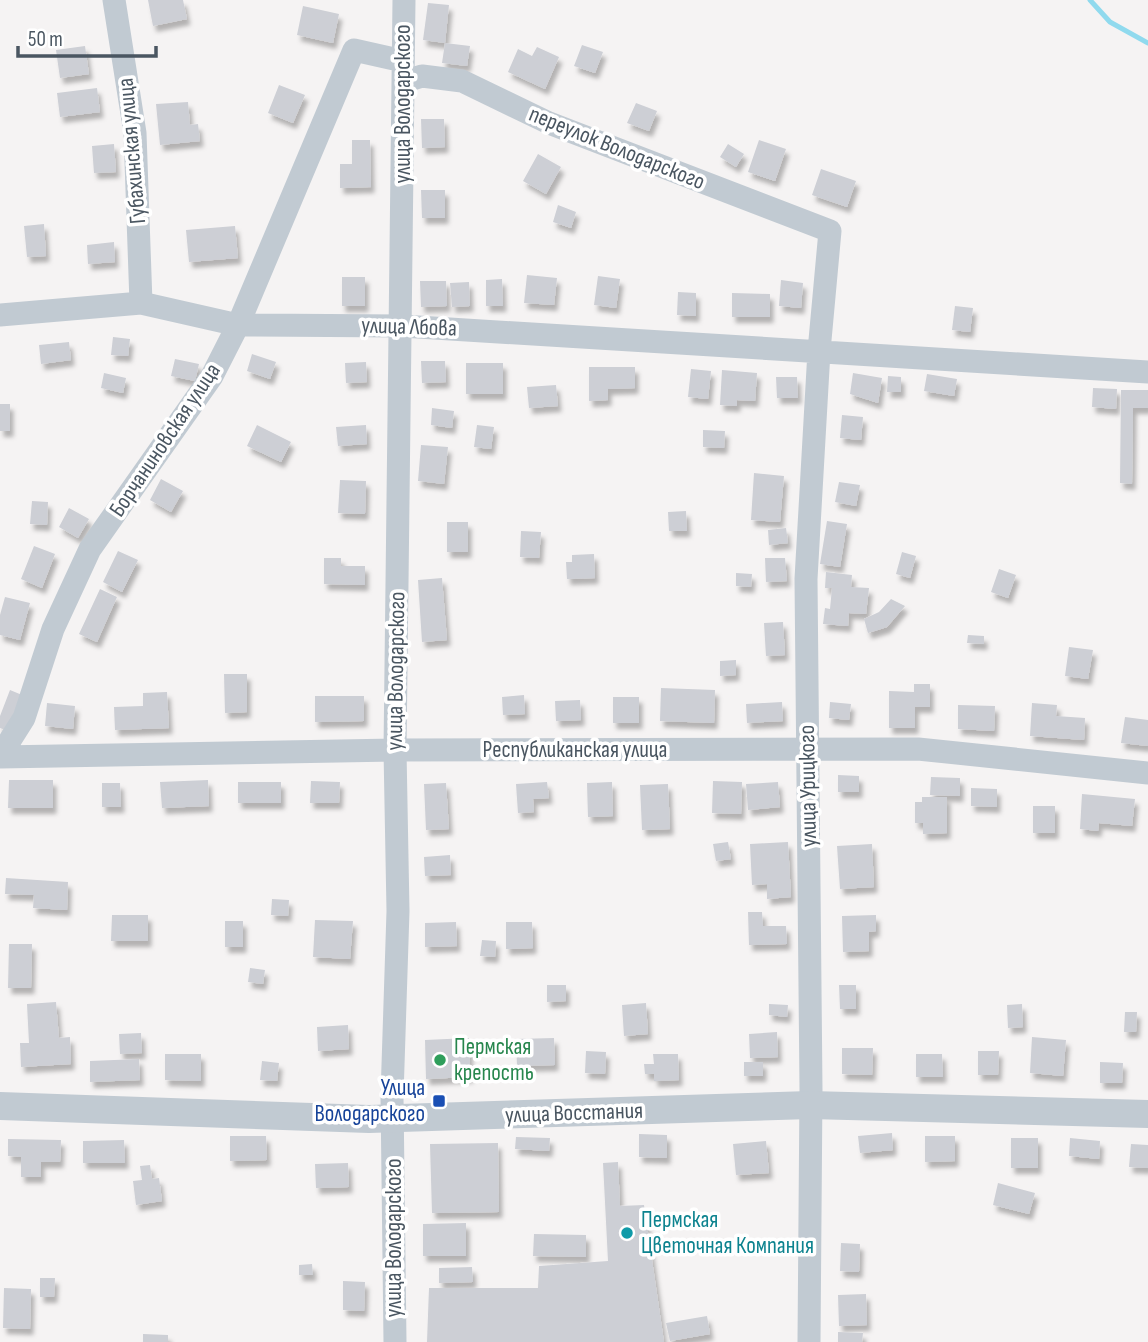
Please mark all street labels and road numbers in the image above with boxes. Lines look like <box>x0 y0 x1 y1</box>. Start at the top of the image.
street label: улица Володарского <box>389 24 417 184</box>
street label: Губахинская улица <box>112 77 152 225</box>
street label: переулок Володарского <box>525 100 709 196</box>
street label: улица Лбова <box>361 311 457 343</box>
street label: Борчаниновская улица <box>103 358 227 522</box>
street label: улица Володарского <box>381 591 411 751</box>
street label: улица Урицкого <box>793 725 823 847</box>
street label: Республиканская улица <box>483 736 667 764</box>
street label: улица Восстания <box>504 1097 644 1129</box>
street label: улица Володарского <box>380 1158 408 1318</box>

